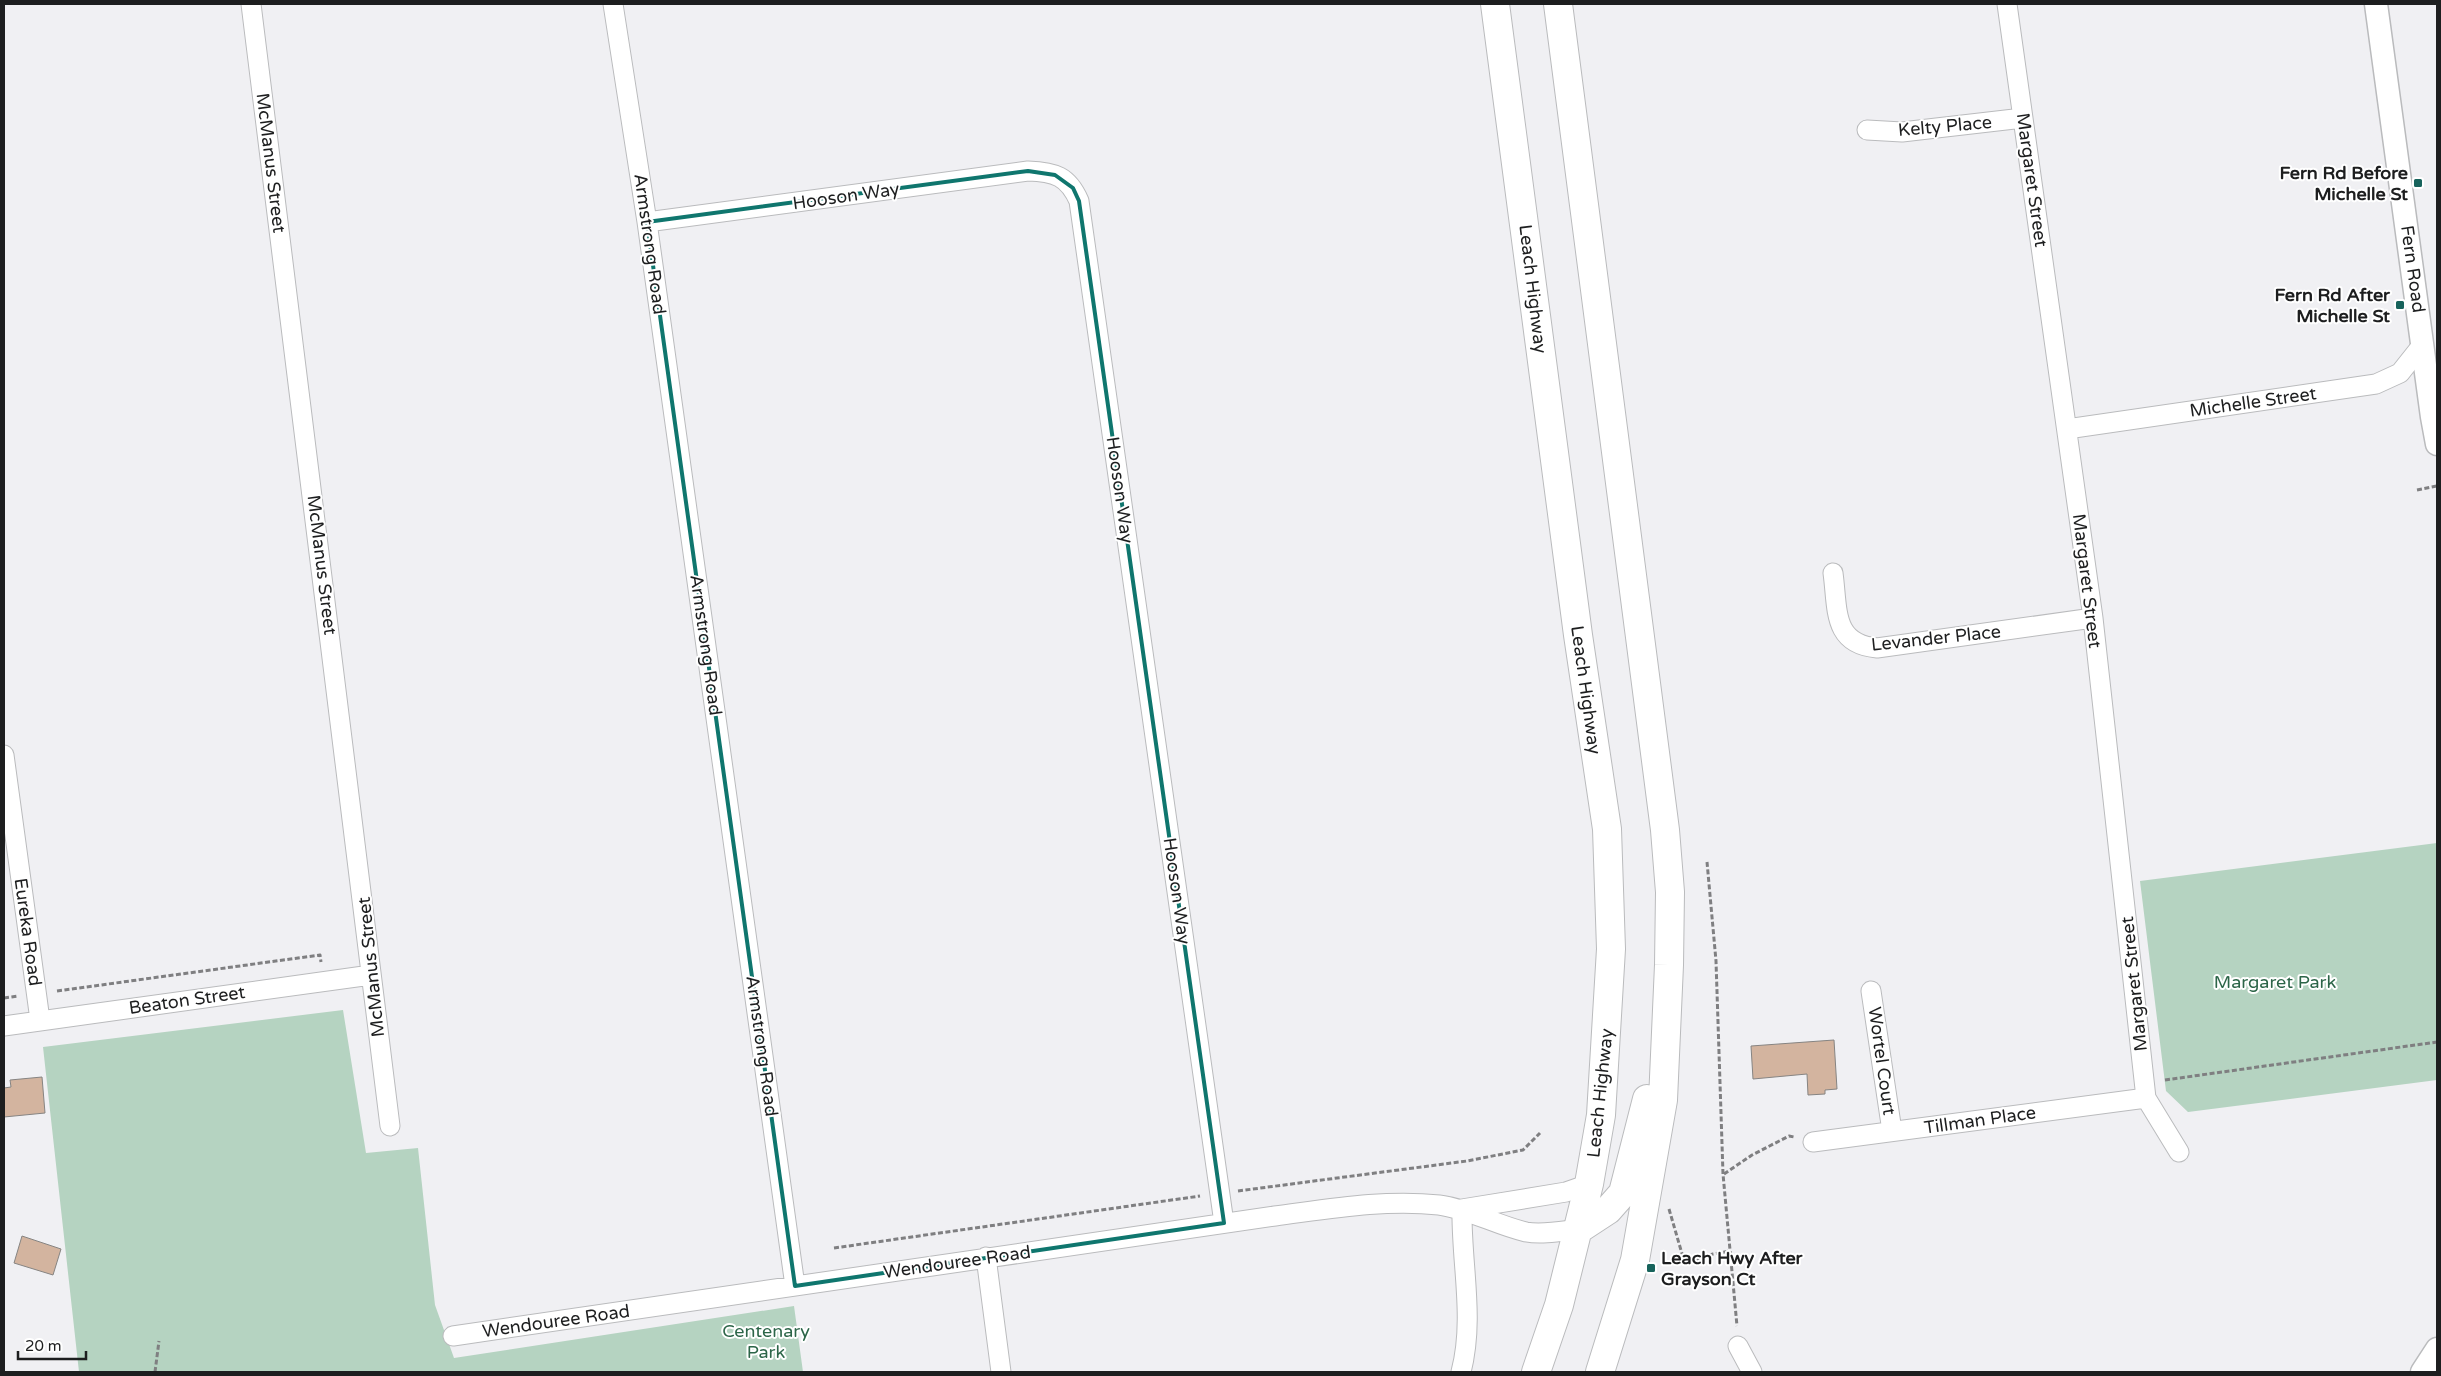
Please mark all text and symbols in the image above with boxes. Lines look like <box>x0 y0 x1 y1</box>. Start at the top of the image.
street label: McManus Street <box>251 92 291 234</box>
street label: Kelty Place <box>1897 111 1993 141</box>
street label: Margaret Street <box>2012 111 2052 249</box>
place label: Fern Rd Before Michelle St <box>2280 162 2408 205</box>
street label: Armstrong Road <box>629 172 671 316</box>
marker: Fern Rd Before Michelle St <box>2412 177 2424 189</box>
street label: Hooson Way <box>791 178 901 214</box>
street label: Leach Highway <box>1514 223 1552 355</box>
street label: Fern Road <box>2396 224 2430 314</box>
place label: Fern Rd After Michelle St <box>2275 284 2391 327</box>
marker: Fern Rd After Michelle St <box>2394 299 2406 311</box>
street label: Michelle Street <box>2188 382 2318 422</box>
street label: Hooson Way <box>1102 435 1138 545</box>
street label: McManus Street <box>302 494 342 636</box>
street label: Margaret Street <box>2068 512 2106 650</box>
street label: Armstrong Road <box>685 573 727 717</box>
street label: Levander Place <box>1870 620 2002 656</box>
street label: Leach Highway <box>1566 624 1606 756</box>
street label: Hooson Way <box>1159 836 1195 946</box>
street label: Eureka Road <box>10 877 46 987</box>
street label: McManus Street <box>353 896 389 1038</box>
street label: Margaret Street <box>2116 915 2152 1052</box>
park label: Margaret Park <box>2214 971 2336 993</box>
street label: Armstrong Road <box>741 974 783 1118</box>
street label: Beaton Street <box>127 981 247 1019</box>
street label: Wortel Court <box>1864 1005 1901 1117</box>
street label: Leach Highway <box>1582 1027 1618 1159</box>
street label: Tillman Place <box>1923 1101 2037 1139</box>
street label: Wendouree Road <box>882 1241 1032 1283</box>
place label: Leach Hwy After Grayson Ct <box>1661 1247 1804 1290</box>
marker: Leach Hwy After Grayson Ct <box>1645 1262 1657 1274</box>
street label: Wendouree Road <box>481 1300 631 1342</box>
park label: Centenary Park <box>722 1320 810 1363</box>
scale bar <box>18 1328 85 1360</box>
text: 20 m <box>25 1337 62 1355</box>

